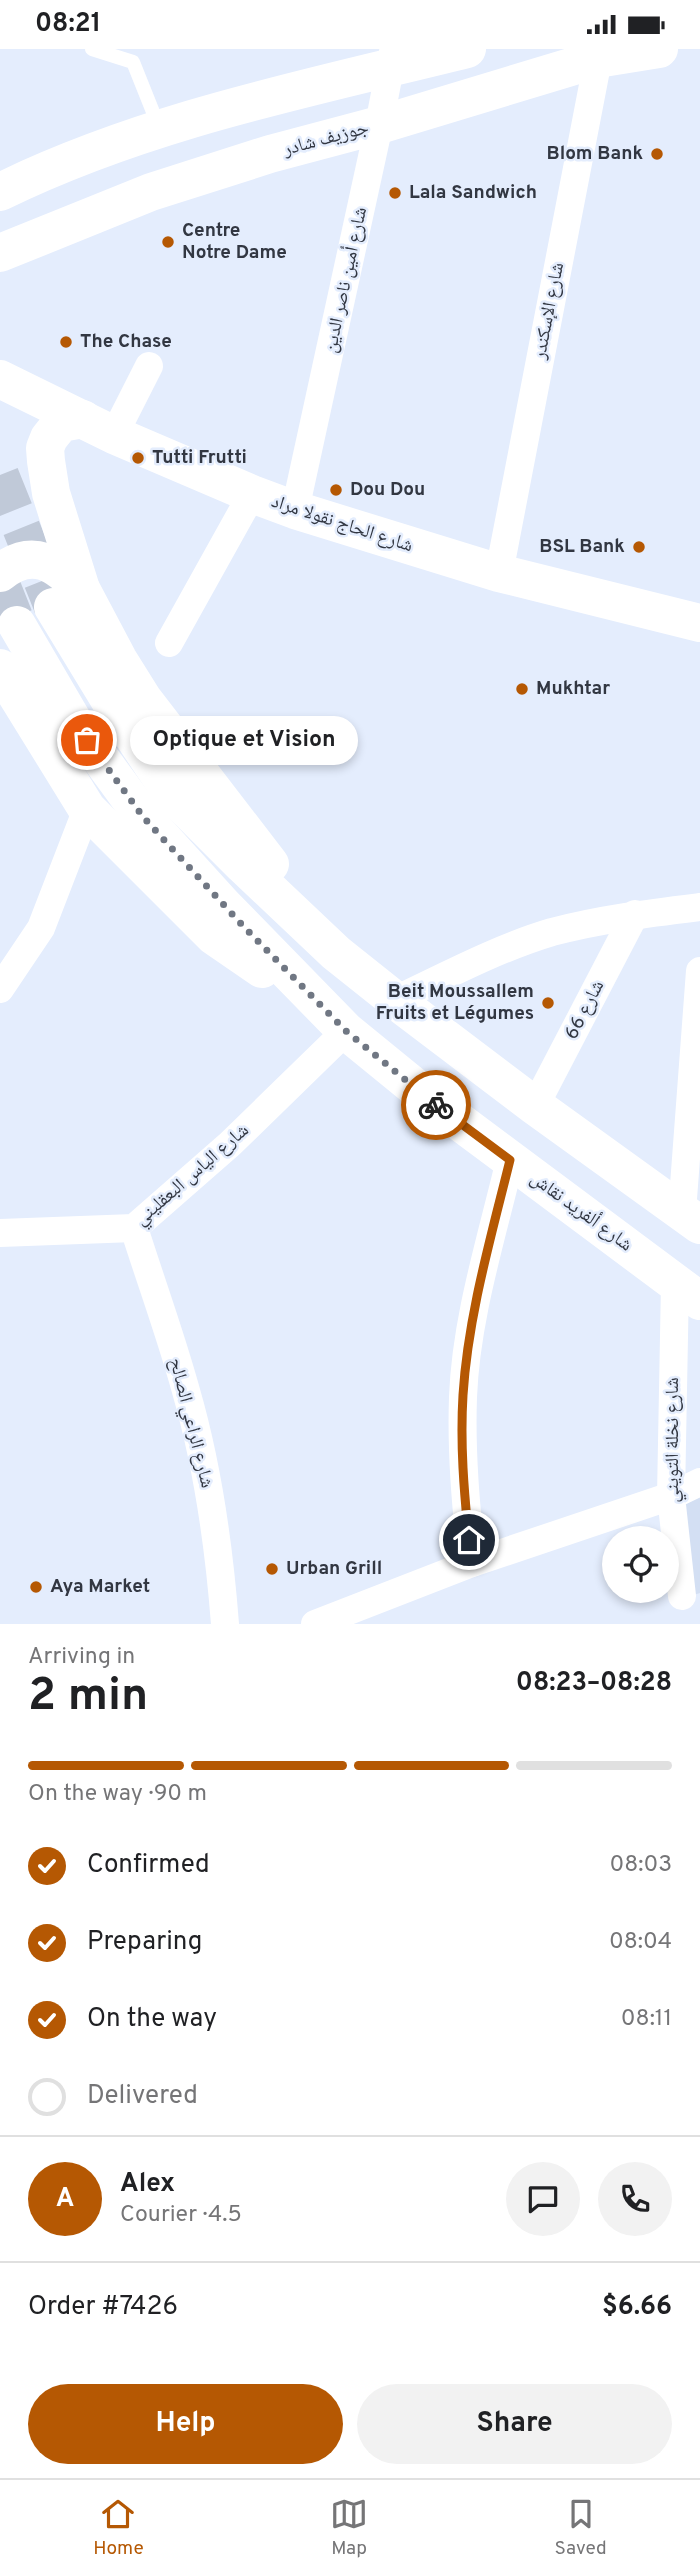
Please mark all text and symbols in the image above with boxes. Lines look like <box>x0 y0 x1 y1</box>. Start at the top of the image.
text: 08:21 <box>35 8 101 41</box>
street label: جوزيف شادر <box>280 116 371 162</box>
place label: Blom Bank <box>547 142 643 166</box>
marker: Blom Bank <box>649 146 665 162</box>
place label: Lala Sandwich <box>409 181 537 205</box>
marker: Lala Sandwich <box>387 185 403 201</box>
street label: شارع أمين ناصر الدين <box>318 205 373 355</box>
place label: Centre Notre Dame <box>182 219 287 265</box>
marker: Centre Notre Dame <box>160 234 176 250</box>
street label: شارع الإسكندر <box>528 261 570 362</box>
place label: The Chase <box>80 330 172 354</box>
marker: The Chase <box>58 334 74 350</box>
place label: Tutti Frutti <box>152 446 247 470</box>
marker: Tutti Frutti <box>130 450 146 466</box>
place label: Dou Dou <box>350 478 425 502</box>
marker: Dou Dou <box>328 482 344 498</box>
street label: شارع الحاج نقولا مراد <box>268 490 416 558</box>
place label: BSL Bank <box>539 535 625 559</box>
marker: BSL Bank <box>631 539 647 555</box>
place label: Mukhtar <box>536 677 610 701</box>
marker: Mukhtar <box>514 681 530 697</box>
pin <box>57 710 117 770</box>
callout: Optique et Vision <box>129 715 356 765</box>
icon: bag <box>68 721 106 759</box>
text: Optique et Vision <box>152 726 336 755</box>
street label: شارع 66 <box>560 976 610 1044</box>
place label: Beit Moussallem Fruits et Légumes <box>376 980 534 1026</box>
marker: Beit Moussallem Fruits et Légumes <box>540 995 556 1011</box>
courier <box>401 1070 471 1140</box>
icon: bike <box>417 1086 455 1124</box>
street label: شارع الياس البعقليني <box>130 1119 255 1233</box>
street label: شارع ألفريد نقاش <box>525 1166 637 1257</box>
street label: شارع الراعي الصالح <box>161 1355 219 1491</box>
street label: شارع نخلة التويني <box>661 1377 687 1503</box>
pin <box>439 1510 499 1570</box>
icon: home <box>450 1521 488 1559</box>
map controls <box>602 1526 679 1603</box>
button: locate <box>602 1526 679 1603</box>
place label: Urban Grill <box>286 1557 382 1581</box>
marker: Urban Grill <box>264 1561 280 1577</box>
place label: Aya Market <box>50 1575 150 1599</box>
marker: Aya Market <box>28 1579 44 1595</box>
text: Arriving in <box>28 1643 135 1672</box>
text: 08:23–08:28 <box>516 1667 672 1700</box>
text: 2 min <box>28 1668 148 1727</box>
text: On the way · 90 m <box>28 1780 207 1809</box>
icon: check <box>28 1847 66 1885</box>
text: Confirmed <box>87 1849 210 1882</box>
text: 08:03 <box>609 1851 672 1880</box>
icon: check <box>28 1924 66 1962</box>
text: Preparing <box>87 1926 202 1959</box>
text: 08:04 <box>609 1928 672 1957</box>
icon: check <box>28 2001 66 2039</box>
text: On the way <box>87 2003 217 2036</box>
text: 08:11 <box>621 2005 672 2034</box>
text: Delivered <box>87 2080 198 2113</box>
button: chat <box>506 2162 580 2236</box>
button: phone <box>598 2162 672 2236</box>
text: Alex <box>120 2168 175 2201</box>
text: A <box>56 2183 74 2216</box>
text: Courier · 4.5 <box>120 2201 242 2230</box>
text: Order #7426 <box>28 2291 178 2324</box>
text: $6.66 <box>602 2291 672 2324</box>
button: Help <box>28 2384 343 2464</box>
button: Share <box>357 2384 672 2464</box>
tab: Home <box>93 2495 144 2561</box>
tab: Map <box>330 2495 368 2561</box>
tab: Saved <box>555 2495 607 2561</box>

